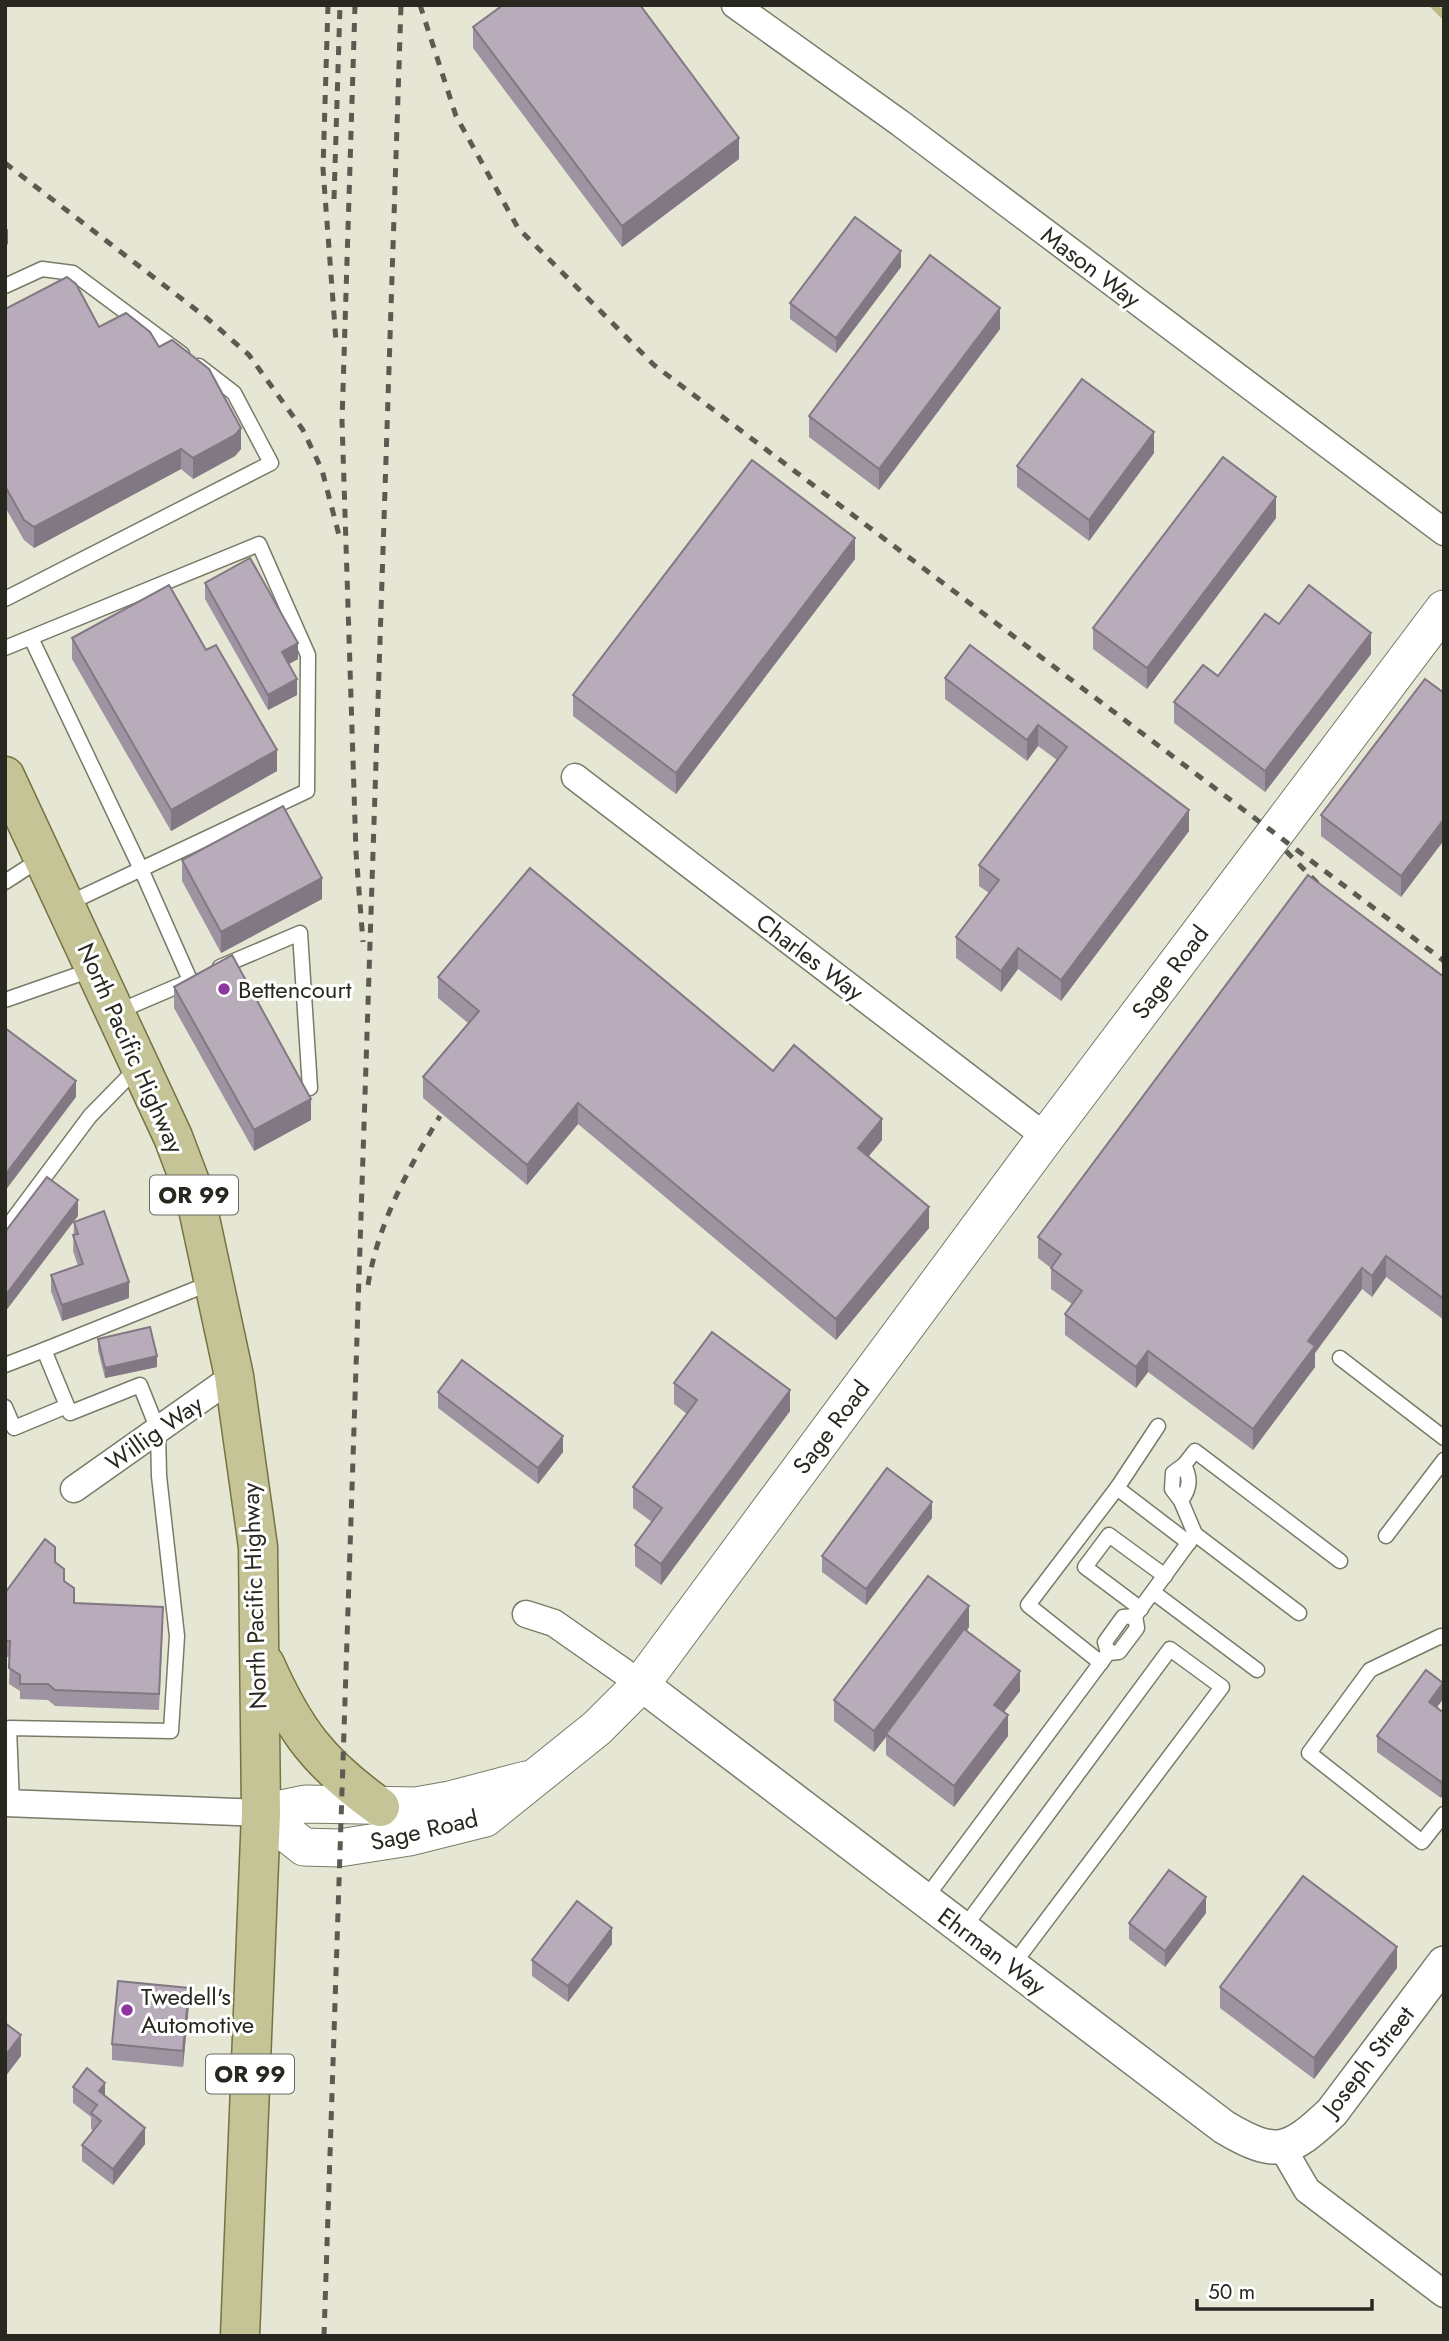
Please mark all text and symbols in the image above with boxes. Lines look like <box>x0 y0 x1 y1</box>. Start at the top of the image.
street label: Mason Way <box>1034 218 1149 316</box>
street label: Charles Way <box>749 905 872 1009</box>
street label: Sage Road <box>1123 918 1217 1026</box>
street label: North Pacific Highway <box>69 937 193 1159</box>
place label: Bettencourt <box>238 972 352 1007</box>
marker: Bettencourt <box>216 981 232 997</box>
road number: OR 99 <box>150 1176 238 1214</box>
street label: Sage Road <box>784 1373 878 1481</box>
street label: Willig Way <box>98 1386 210 1479</box>
street label: North Pacific Highway <box>233 1482 275 1710</box>
street label: Sage Road <box>367 1801 481 1859</box>
street label: Ehrman Way <box>931 1899 1054 2004</box>
place label: Twedell's Automotive <box>141 1979 254 2042</box>
street label: Joseph Street <box>1312 1998 1422 2126</box>
marker: Twedell's Automotive <box>119 2002 135 2018</box>
road number: OR 99 <box>206 2054 294 2094</box>
scale bar <box>1197 2268 1372 2312</box>
text: 50 m <box>1208 2277 1255 2307</box>

